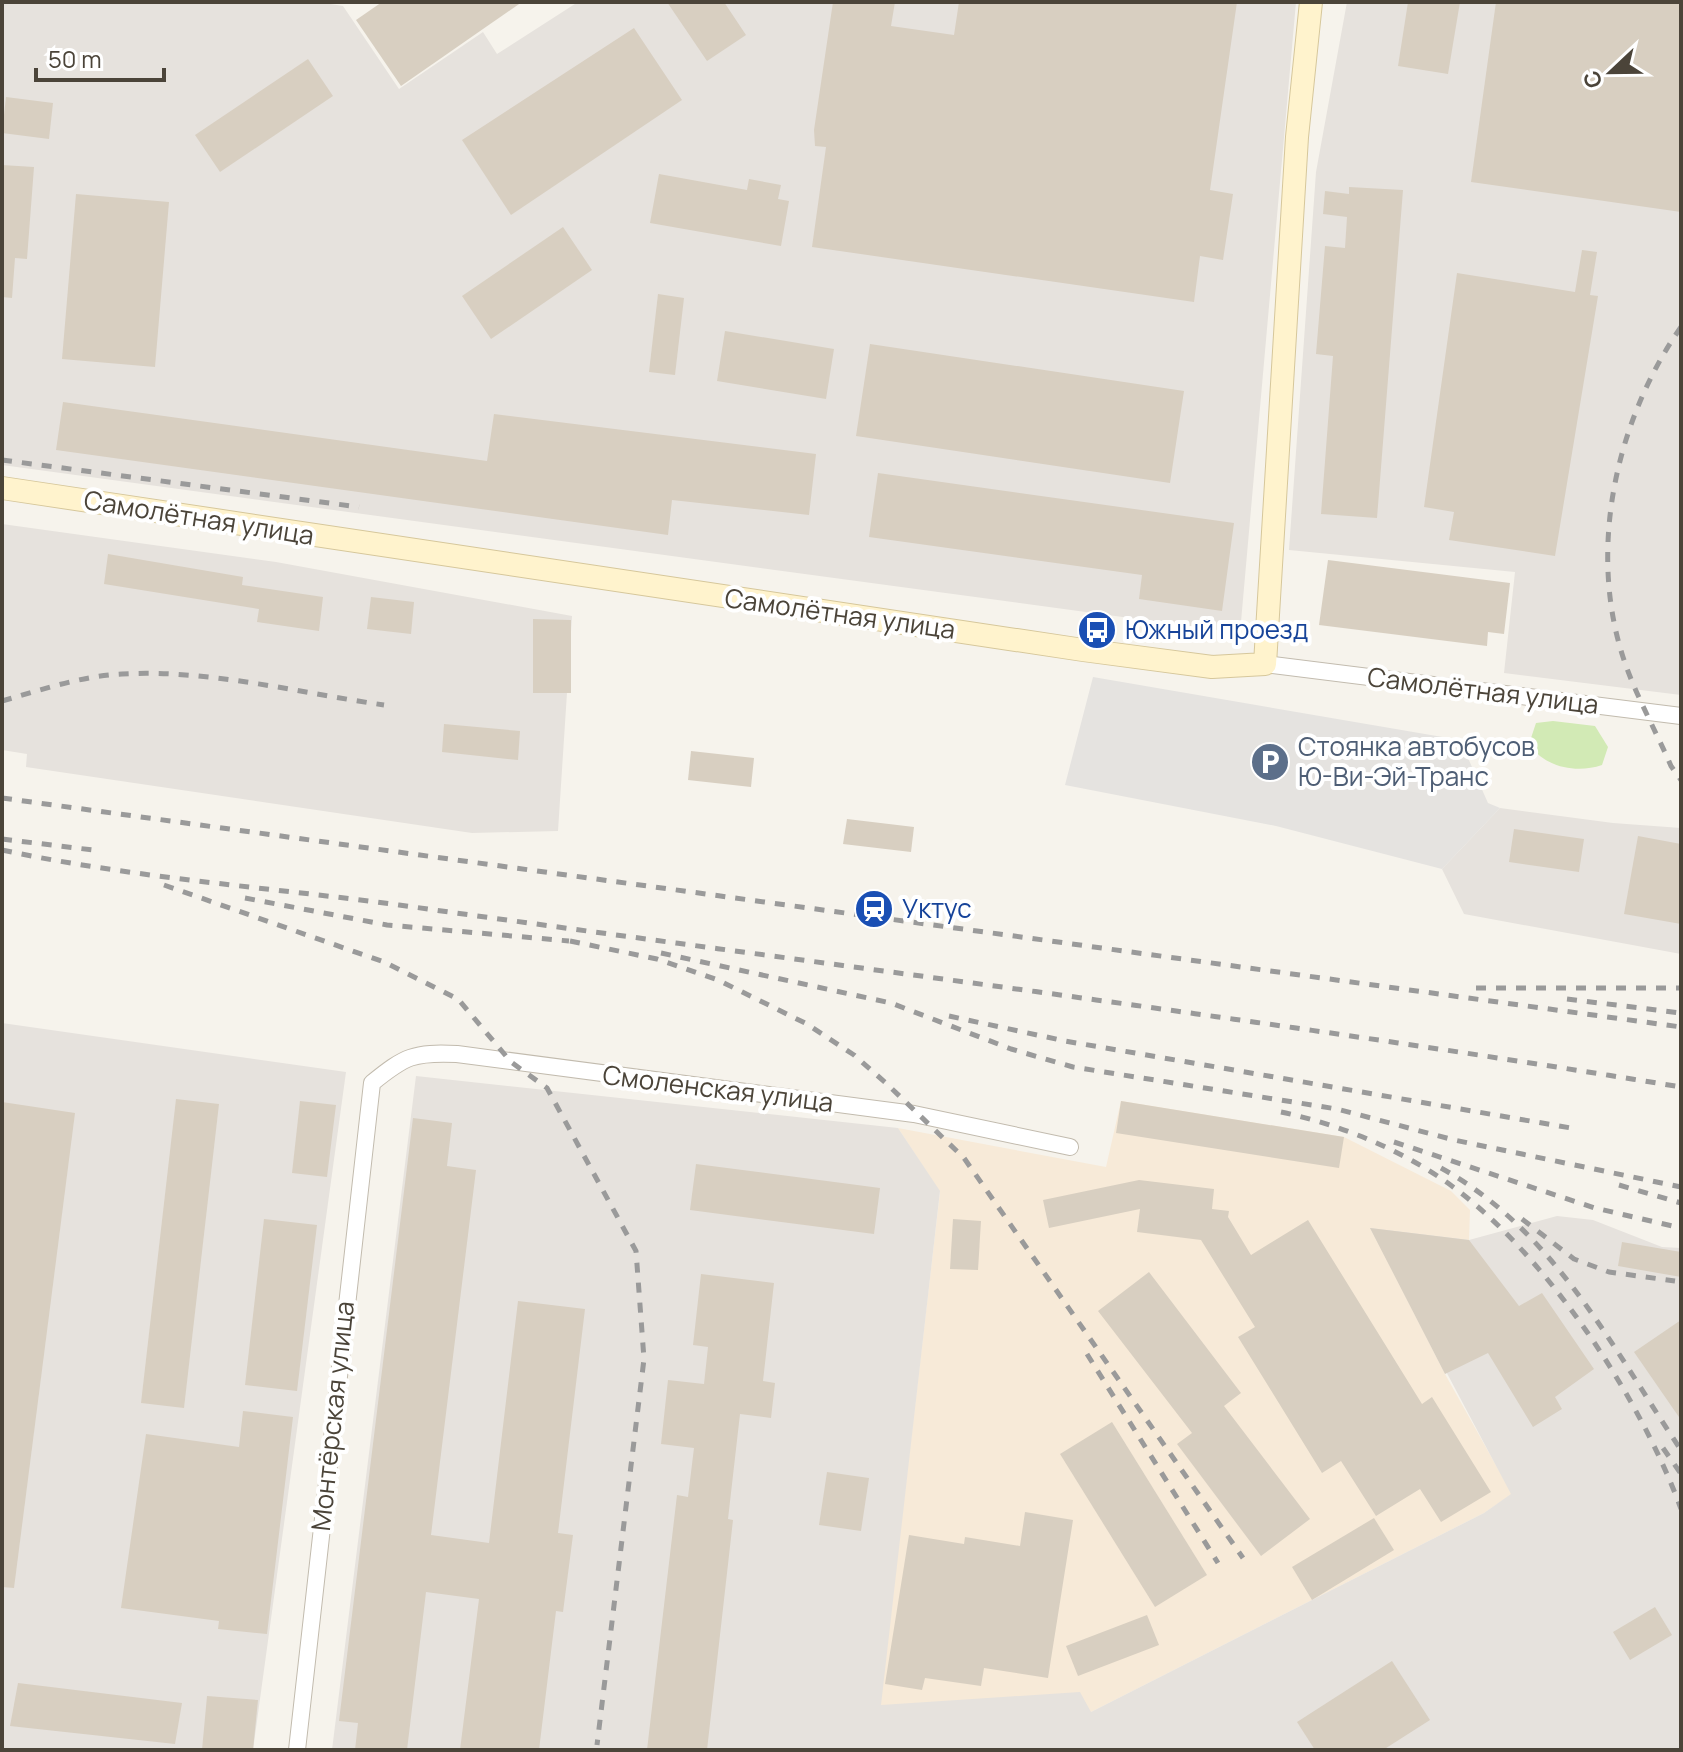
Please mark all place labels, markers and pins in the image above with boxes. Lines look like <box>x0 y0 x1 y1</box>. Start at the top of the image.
bus stop icon: Южный проезд <box>1076 609 1118 651</box>
place label: Южный проезд <box>1125 611 1308 647</box>
place label: Стоянка автобусов Ю-Ви-Эй-Транс <box>1298 728 1535 794</box>
parking icon: Стоянка автобусов Ю-Ви-Эй-Транс <box>1249 741 1291 783</box>
station icon: Уктус <box>853 888 895 930</box>
place label: Уктус <box>902 890 972 926</box>

